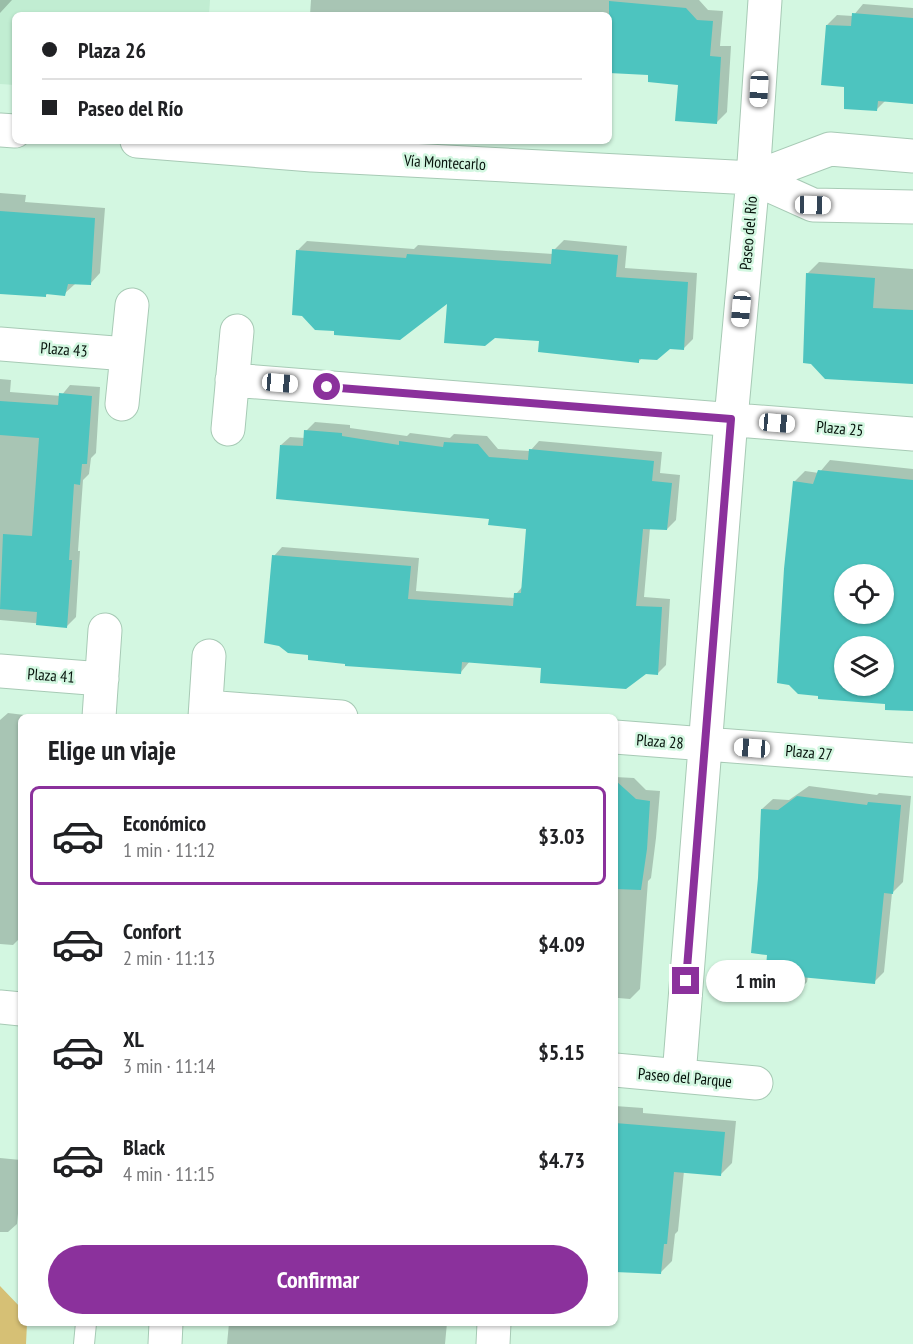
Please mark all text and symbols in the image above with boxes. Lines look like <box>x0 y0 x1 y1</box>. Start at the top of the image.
text: Plaza 26 <box>78 36 146 64</box>
car <box>749 71 769 107</box>
text: Paseo del Río <box>78 94 183 122</box>
street label: Vía Montecarlo <box>402 150 487 174</box>
street label: Paseo del Río <box>735 195 761 271</box>
car <box>795 196 831 214</box>
car <box>730 290 752 328</box>
street label: Plaza 43 <box>40 337 88 361</box>
car <box>261 372 299 394</box>
route start <box>313 373 340 400</box>
car <box>758 412 796 434</box>
street label: Plaza 25 <box>816 416 864 440</box>
map controls <box>834 564 894 696</box>
button: locate <box>834 564 894 624</box>
button: layers <box>834 636 894 696</box>
street label: Plaza 41 <box>27 663 75 687</box>
street label: Plaza 28 <box>636 729 684 753</box>
text: Elige un viaje <box>48 733 176 767</box>
car <box>733 738 771 758</box>
street label: Plaza 27 <box>785 740 833 764</box>
icon: car <box>51 809 105 863</box>
text: Económico <box>123 809 206 837</box>
text: $3.03 <box>538 822 585 850</box>
text: 1 min · 11:12 <box>123 837 215 863</box>
icon: car <box>51 917 105 971</box>
text: Confort <box>123 917 181 945</box>
text: $4.09 <box>538 930 585 958</box>
text: 2 min · 11:13 <box>123 945 215 971</box>
callout: 1 min <box>707 960 806 1002</box>
route end <box>672 967 699 994</box>
text: 1 min <box>735 968 776 994</box>
icon: car <box>51 1025 105 1079</box>
text: XL <box>123 1025 144 1053</box>
text: $5.15 <box>538 1038 585 1066</box>
text: 3 min · 11:14 <box>123 1053 215 1079</box>
street label: Paseo del Parque <box>637 1063 733 1091</box>
icon: car <box>51 1133 105 1187</box>
text: Black <box>123 1133 165 1161</box>
text: $4.73 <box>538 1146 585 1174</box>
text: 4 min · 11:15 <box>123 1161 215 1187</box>
button: Confirmar <box>48 1245 588 1314</box>

